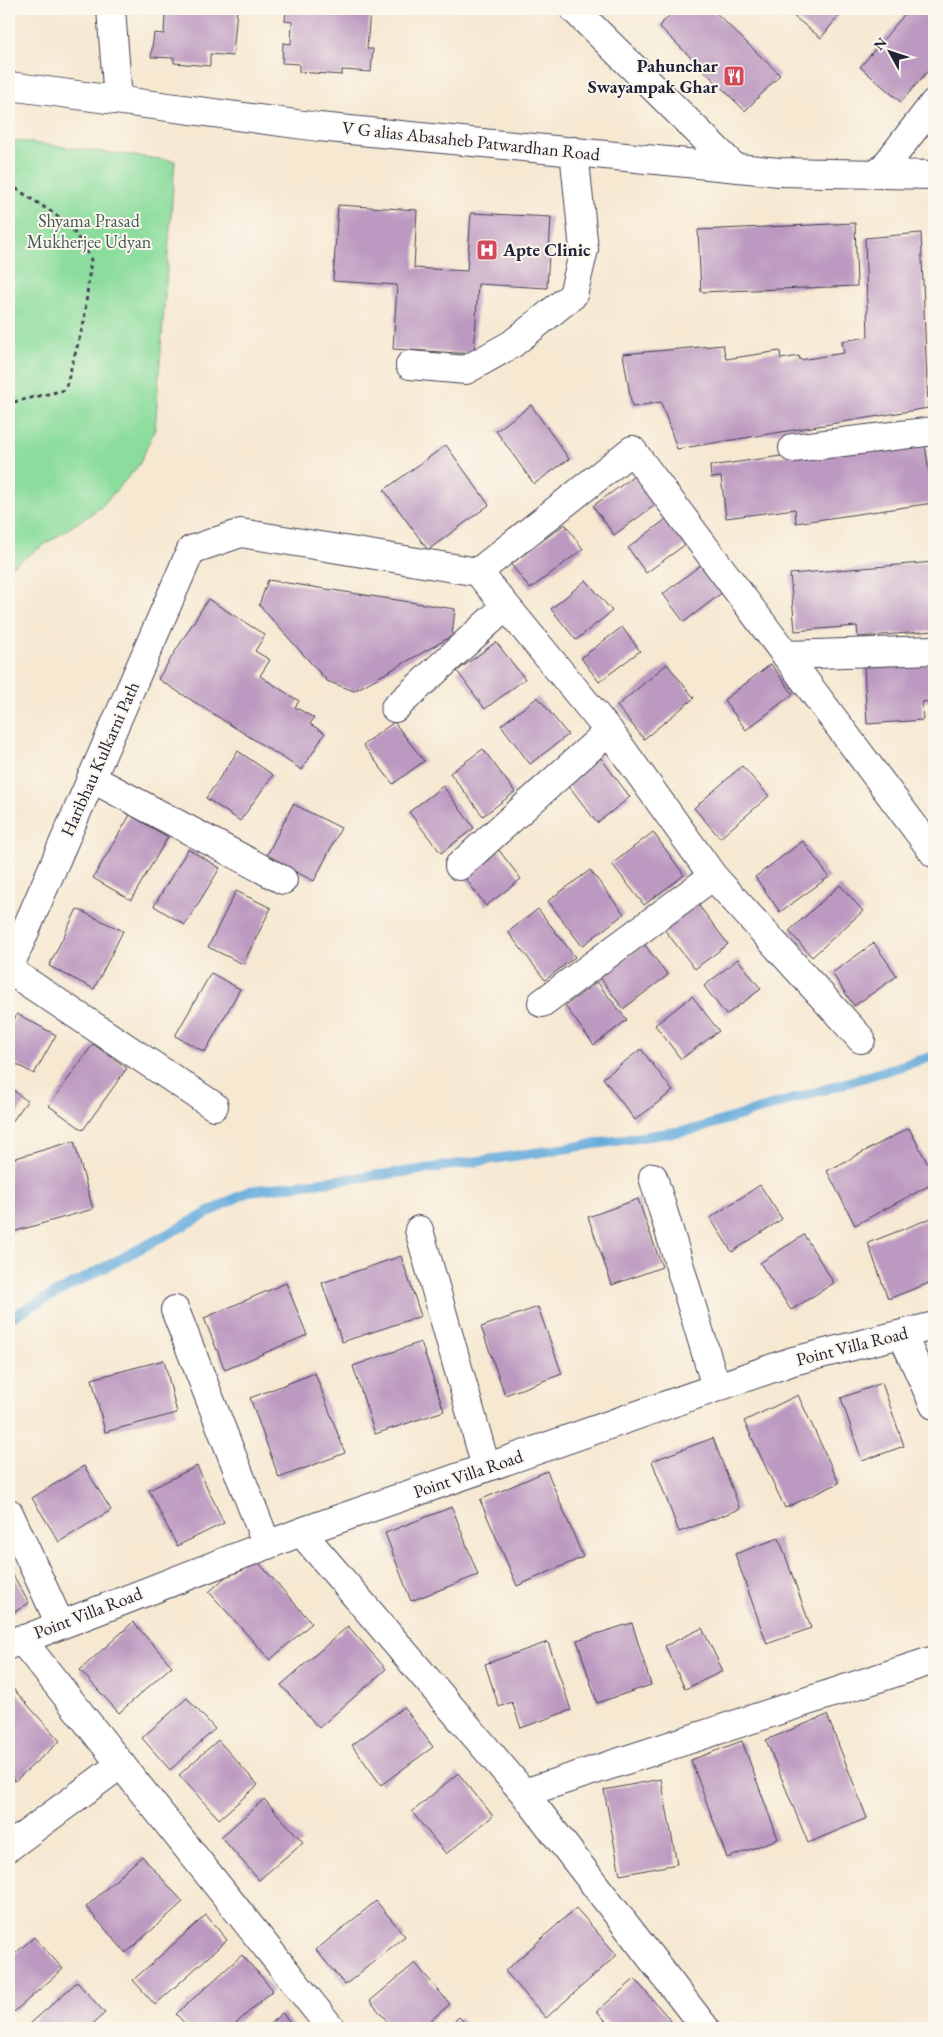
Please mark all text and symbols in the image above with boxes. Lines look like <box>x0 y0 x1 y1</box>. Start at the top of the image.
north arrow <box>866 28 916 78</box>
text: N <box>870 33 891 54</box>
place label: Pahunchar Swayampak Ghar <box>588 54 719 98</box>
restaurant icon: Pahunchar Swayampak Ghar <box>722 64 746 88</box>
street label: V G alias Abasaheb Patwardhan Road <box>341 116 602 166</box>
park label: Shyama Prasad Mukherjee Udyan <box>27 209 152 253</box>
hospital icon: Apte Clinic <box>475 238 499 262</box>
place label: Apte Clinic <box>502 238 591 261</box>
street label: Haribhau Kulkarni Path <box>55 678 144 840</box>
street label: Point Villa Road <box>794 1320 911 1371</box>
street label: Point Villa Road <box>410 1444 526 1503</box>
street label: Point Villa Road <box>30 1581 146 1644</box>

